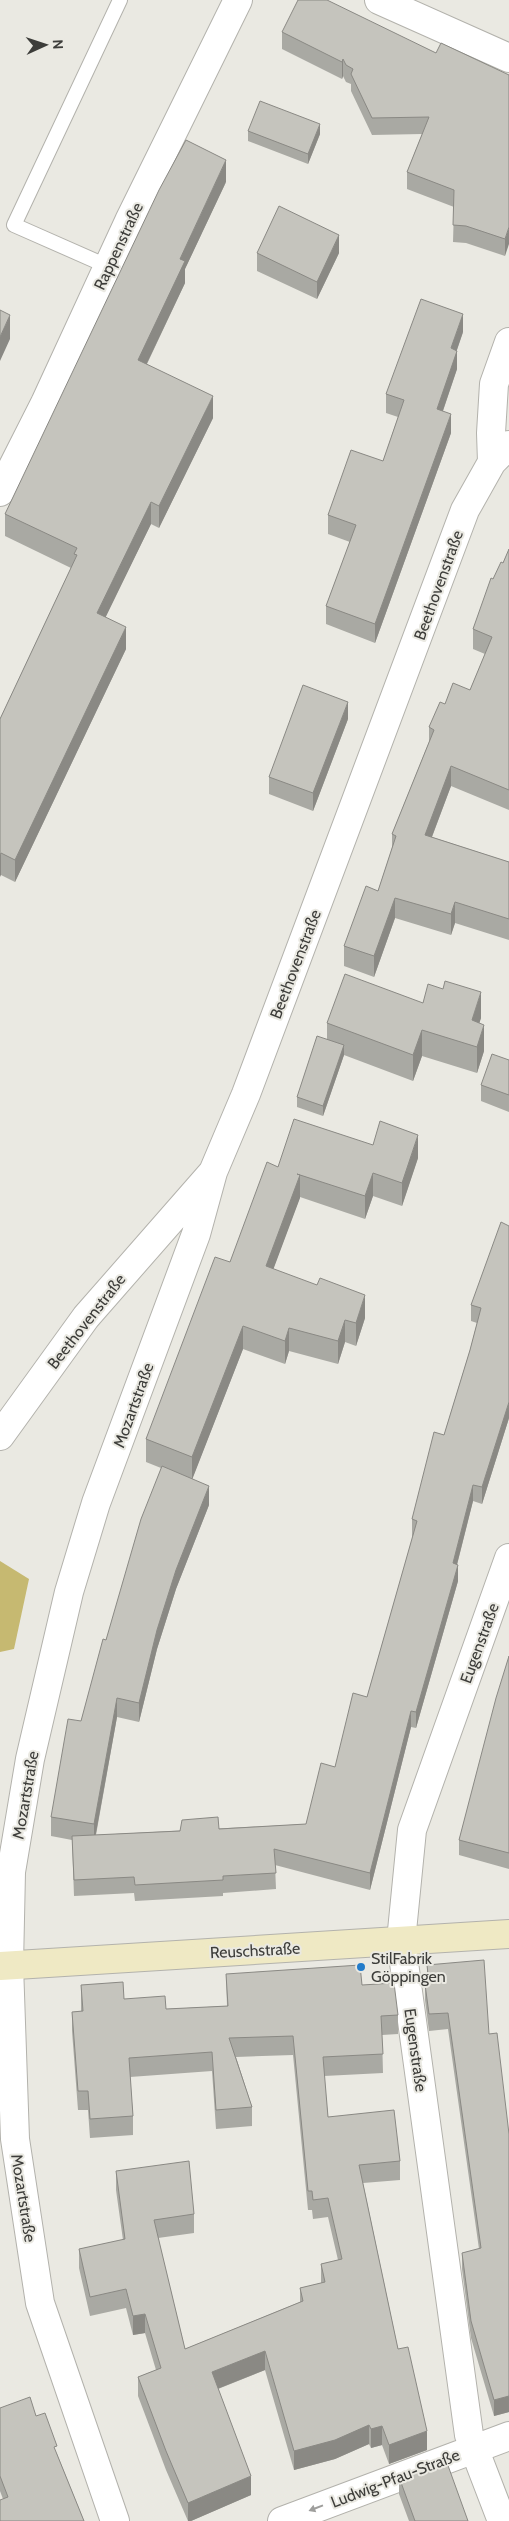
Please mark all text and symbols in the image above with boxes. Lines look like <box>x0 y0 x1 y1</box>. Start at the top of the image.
north arrow <box>20 20 70 70</box>
text: N <box>49 39 67 50</box>
street label: Rappenstraße <box>90 200 147 293</box>
street label: Beethovenstraße <box>410 528 467 643</box>
street label: Beethovenstraße <box>266 907 325 1022</box>
street label: Beethovenstraße <box>43 1270 129 1373</box>
street label: Mozartstraße <box>109 1360 158 1450</box>
street label: Eugenstraße <box>456 1600 503 1686</box>
street label: Mozartstraße <box>8 1750 43 1841</box>
street label: Reuschstraße <box>209 1939 301 1962</box>
place label: StilFabrik Göppingen <box>371 1949 446 1986</box>
marker: StilFabrik Göppingen <box>355 1961 367 1973</box>
street label: Eugenstraße <box>400 2007 431 2093</box>
street label: Mozartstraße <box>7 2153 40 2244</box>
street label: Ludwig-Pfau-Straße <box>328 2445 462 2512</box>
one-way arrow <box>308 2504 323 2512</box>

